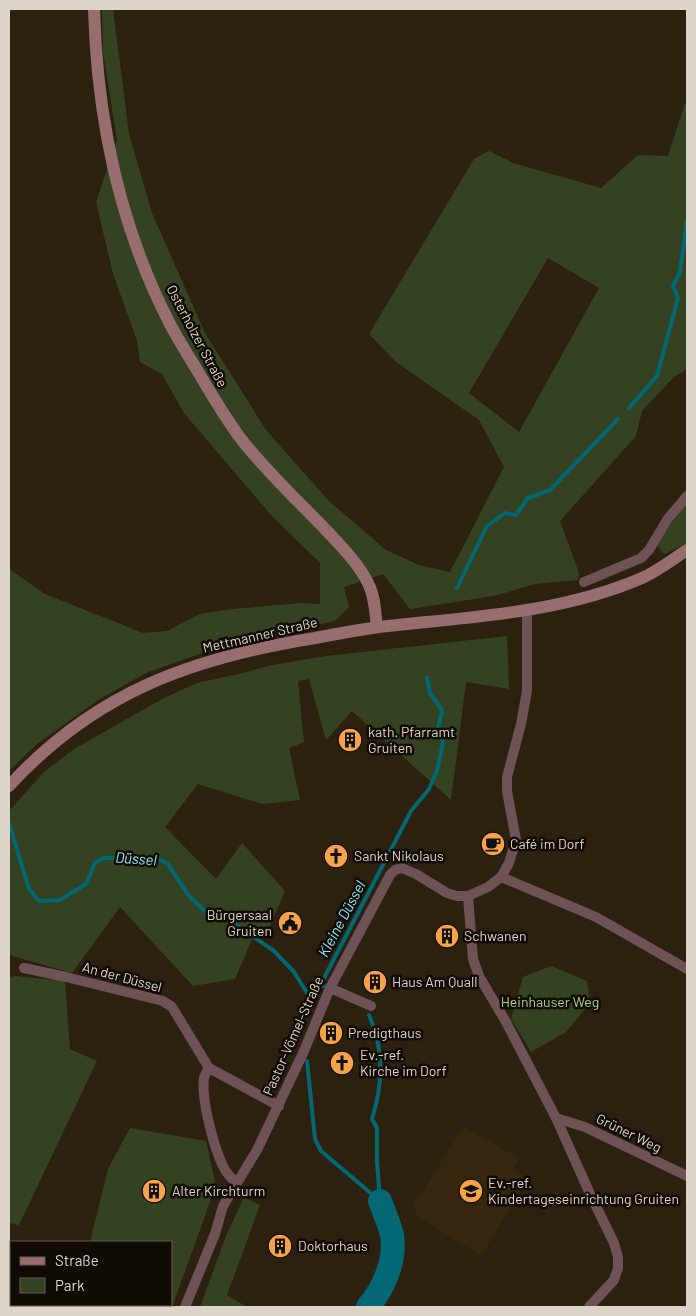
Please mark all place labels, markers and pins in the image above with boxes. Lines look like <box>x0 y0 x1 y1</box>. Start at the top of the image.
place label: kath. Pfarramt Gruiten <box>368 723 455 756</box>
building icon: kath. Pfarramt Gruiten <box>337 727 363 753</box>
cafe icon: Café im Dorf <box>480 831 506 857</box>
place label: Café im Dorf <box>510 835 585 852</box>
church icon: Sankt Nikolaus <box>323 843 349 869</box>
place label: Sankt Nikolaus <box>354 847 444 864</box>
place label: Bürgersaal Gruiten <box>207 906 272 939</box>
public building icon: Bürgersaal Gruiten <box>277 910 303 936</box>
building icon: Schwanen <box>434 923 460 949</box>
place label: Schwanen <box>464 927 526 944</box>
building icon: Haus Am Quall <box>362 969 388 995</box>
place label: Haus Am Quall <box>392 973 477 990</box>
building icon: Predigthaus <box>318 1020 344 1046</box>
place label: Predigthaus <box>348 1024 422 1041</box>
place label: Ev.-ref. Kirche im Dorf <box>360 1046 447 1079</box>
church icon: Ev.-ref. Kirche im Dorf <box>329 1050 355 1076</box>
place label: Ev.-ref. Kindertageseinrichtung Gruiten <box>488 1174 679 1207</box>
building icon: Alter Kirchturm <box>141 1178 167 1204</box>
school or university icon: Ev.-ref. Kindertageseinrichtung Gruiten <box>458 1178 484 1204</box>
place label: Alter Kirchturm <box>172 1182 265 1199</box>
building icon: Doktorhaus <box>267 1233 293 1259</box>
place label: Doktorhaus <box>298 1237 368 1254</box>

